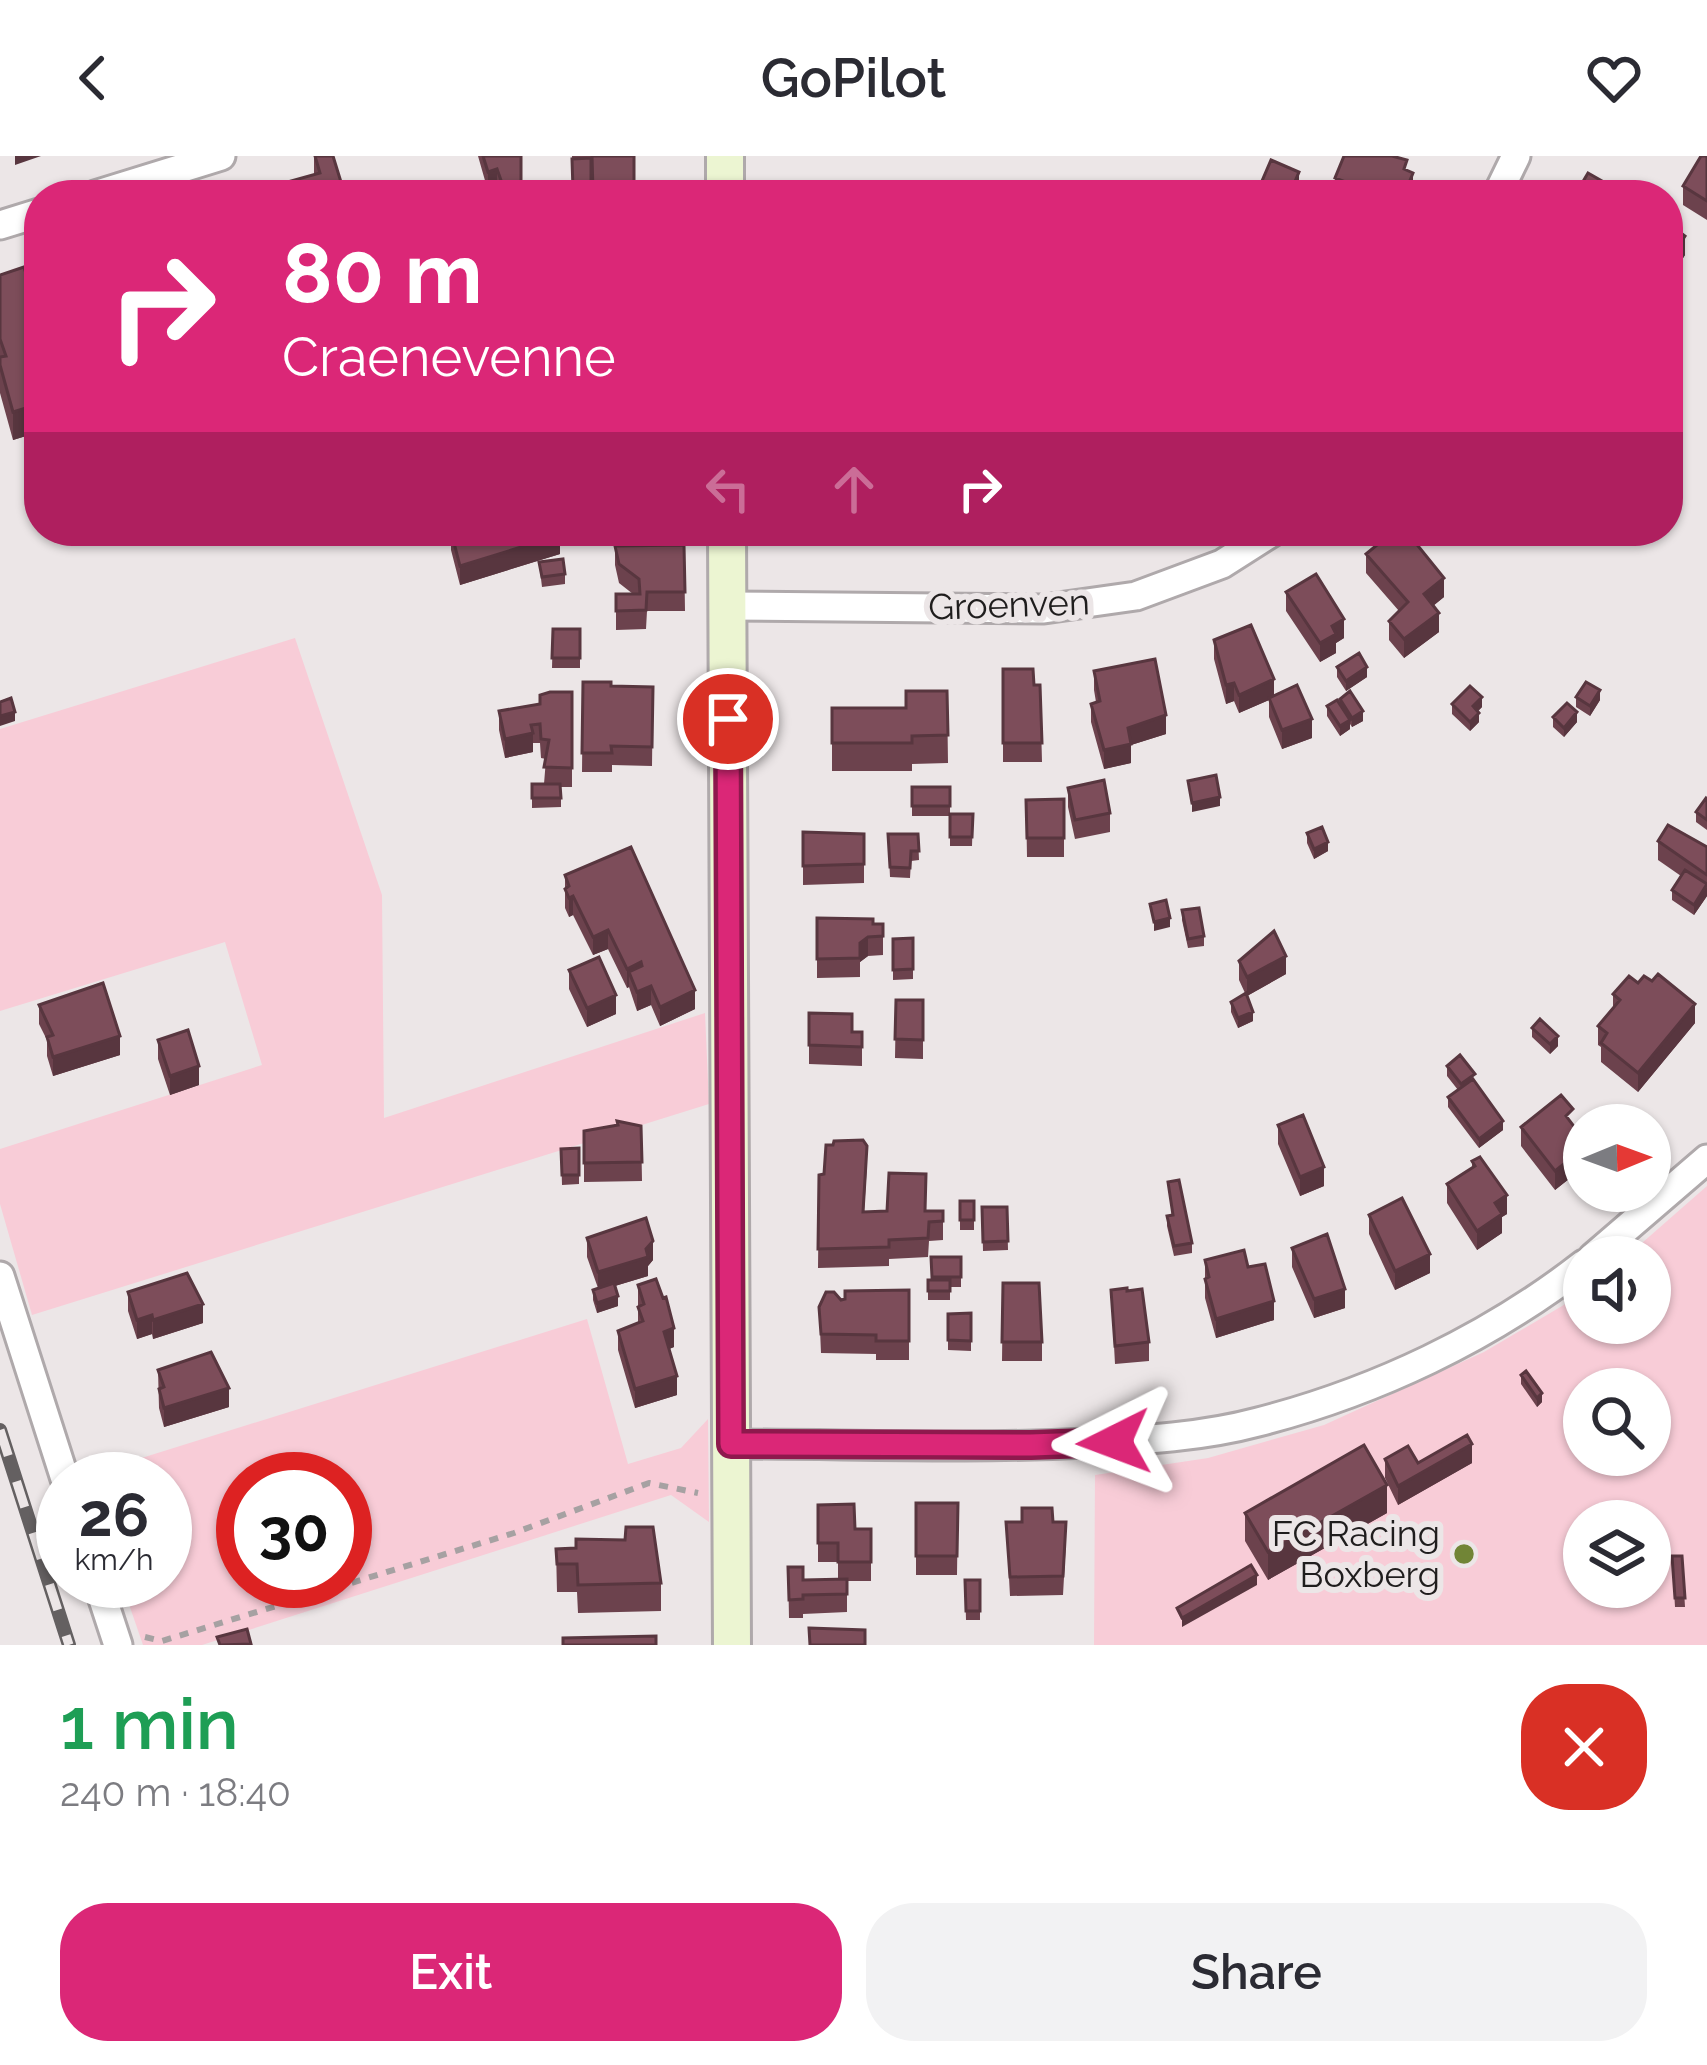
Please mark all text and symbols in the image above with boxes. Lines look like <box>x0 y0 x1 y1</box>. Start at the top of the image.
icon: back <box>60 45 126 111</box>
icon: heart <box>1581 45 1647 111</box>
text: GoPilot <box>761 46 946 110</box>
text: 80 m <box>282 224 483 323</box>
icon: right <box>84 228 240 384</box>
text: Craenevenne <box>282 325 616 389</box>
icon: left <box>695 456 761 522</box>
icon: ahead <box>821 456 887 522</box>
icon: right <box>947 456 1013 522</box>
street label: Groenven <box>927 580 1091 628</box>
pin <box>677 668 779 770</box>
icon: arrive <box>695 686 761 752</box>
north arrow <box>1563 1104 1671 1212</box>
map controls <box>1563 1104 1671 1608</box>
button: sound <box>1563 1236 1671 1344</box>
button: search <box>1563 1368 1671 1476</box>
position arrow <box>1051 1379 1177 1505</box>
speed limit sign: 30 <box>216 1452 372 1608</box>
text: 26 <box>79 1480 149 1550</box>
button: layers <box>1563 1500 1671 1608</box>
place label: FC Racing Boxberg <box>1272 1512 1440 1595</box>
marker: FC Racing Boxberg <box>1451 1541 1477 1567</box>
text: km/h <box>74 1542 154 1577</box>
text: 1 min <box>60 1681 239 1766</box>
button: close <box>1521 1684 1647 1810</box>
text: 240 m · 18:40 <box>60 1769 291 1815</box>
button: Exit <box>60 1903 842 2041</box>
button: Share <box>866 1903 1647 2041</box>

